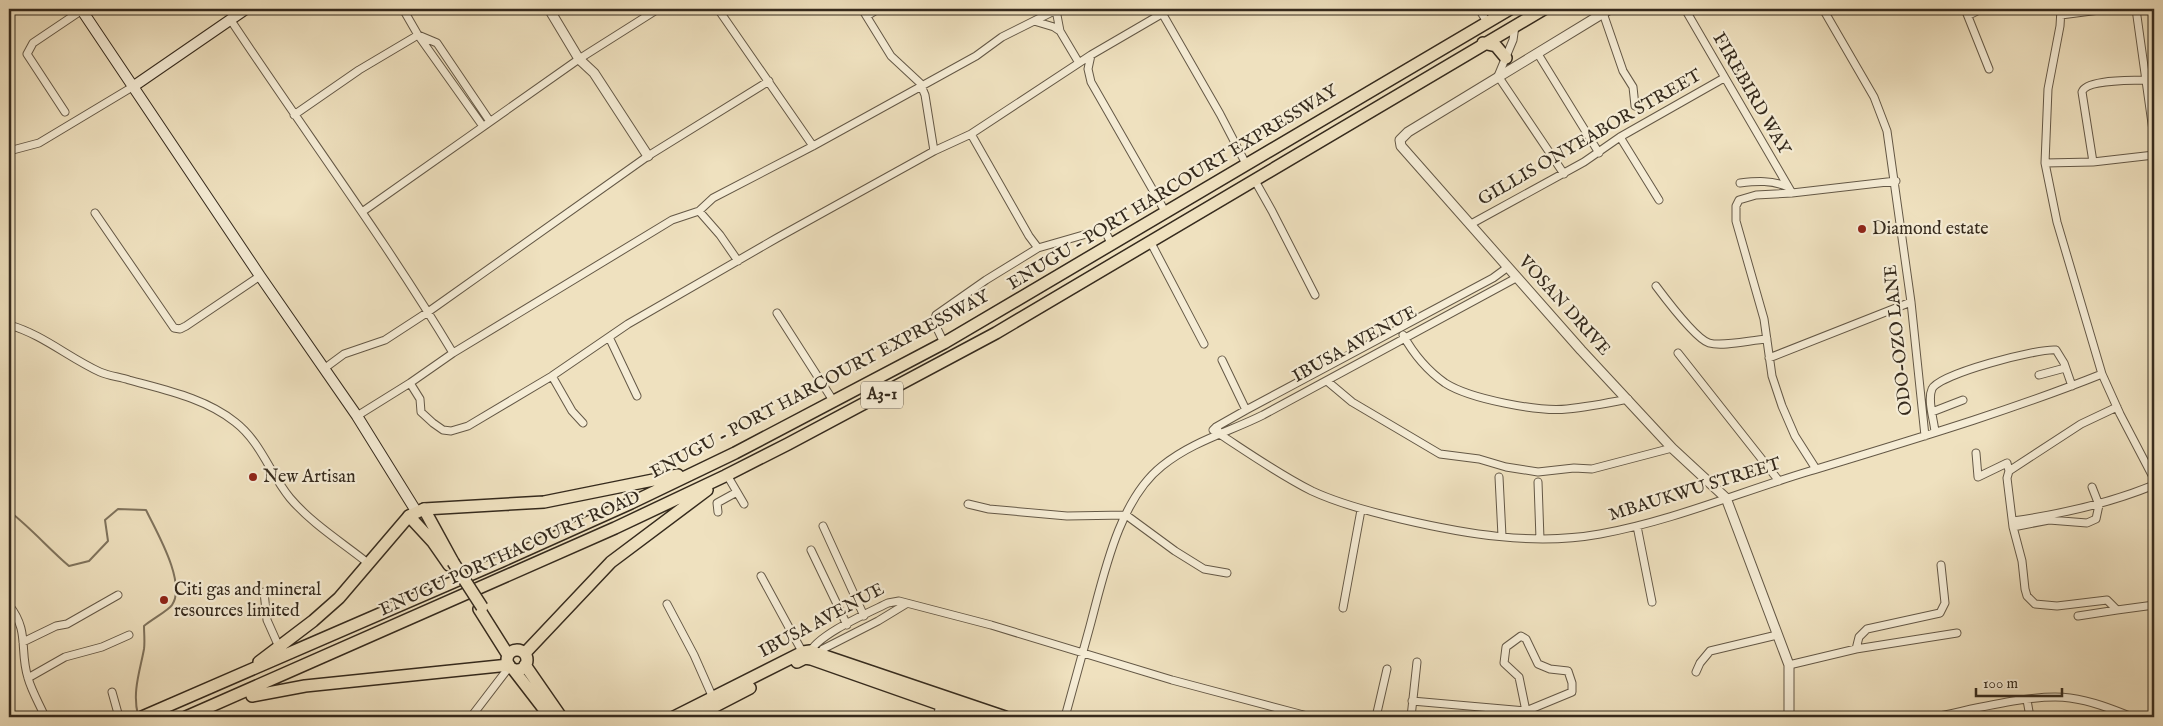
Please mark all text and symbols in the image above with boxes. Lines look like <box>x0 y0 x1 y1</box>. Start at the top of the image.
street label: FIREBIRD WAY <box>1707 29 1796 160</box>
street label: GILLIS ONYEABOR STREET <box>1474 65 1706 211</box>
street label: ENUGU - PORT HARCOURT EXPRESSWAY <box>1004 80 1343 296</box>
place label: Diamond estate <box>1872 218 1989 241</box>
marker: Diamond estate <box>1856 223 1868 235</box>
street label: VOSAN DRIVE <box>1512 250 1615 361</box>
street label: ODO-OZO LANE <box>1880 263 1918 417</box>
street label: ENUGU - PORT HARCOURT EXPRESSWAY <box>646 285 994 485</box>
street label: IBUSA AVENUE <box>1289 301 1421 389</box>
road number: A3-1 <box>861 382 903 408</box>
street label: MBAUKWU STREET <box>1606 453 1784 527</box>
place label: New Artisan <box>263 466 356 489</box>
marker: New Artisan <box>247 471 259 483</box>
street label: ENUGU PORTHACOURT ROAD <box>376 486 644 622</box>
street label: IBUSA AVENUE <box>755 578 889 664</box>
place label: Citi gas and mineral resources limited <box>174 579 321 623</box>
marker: Citi gas and mineral resources limited <box>158 594 170 606</box>
scale bar <box>1976 666 2062 698</box>
text: 100 m <box>1983 674 2019 693</box>

